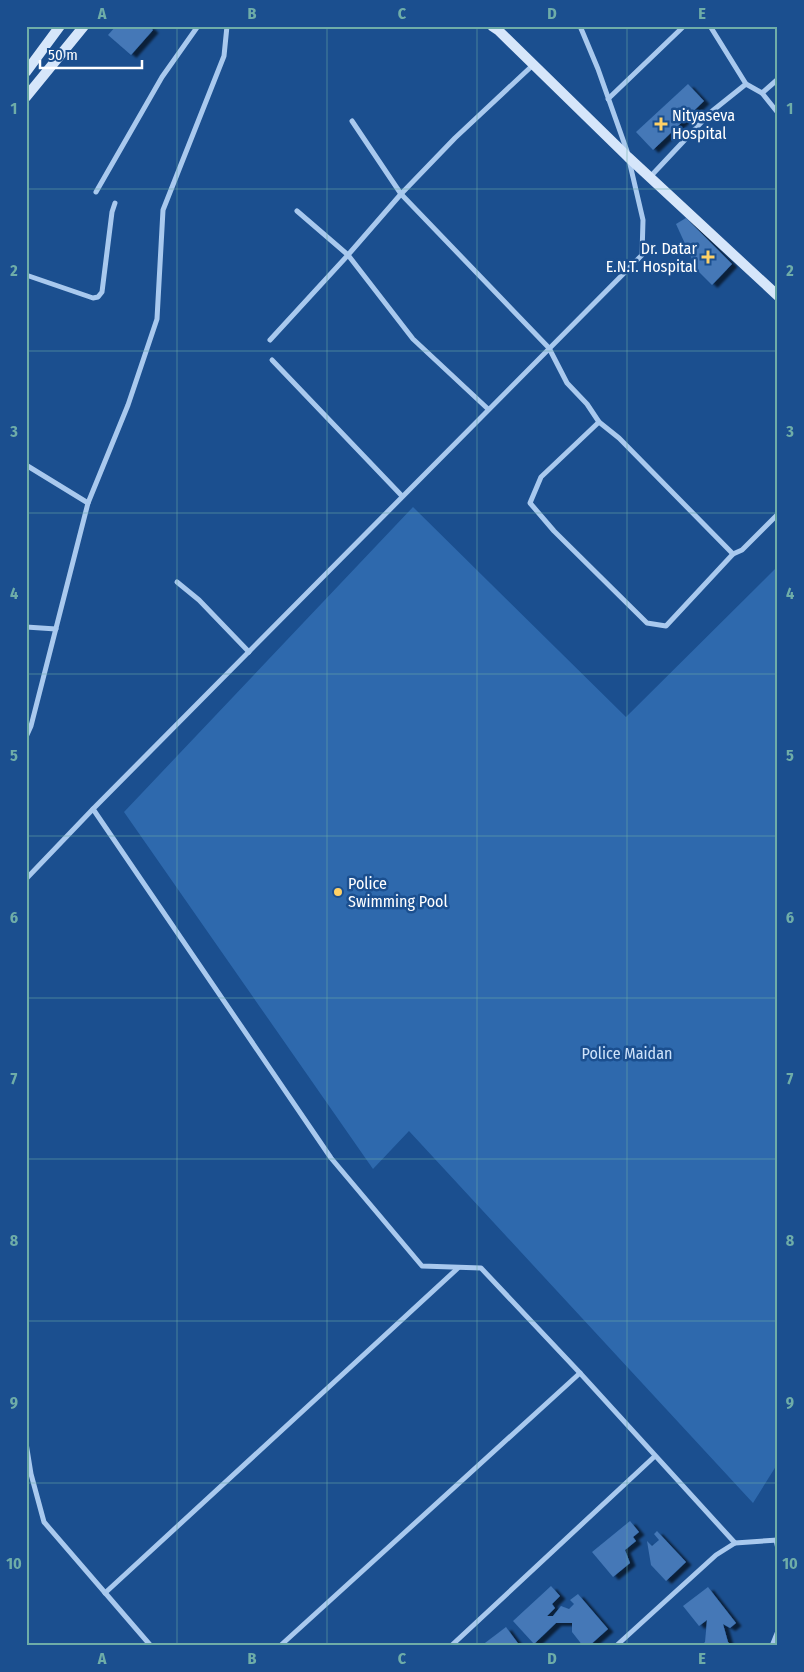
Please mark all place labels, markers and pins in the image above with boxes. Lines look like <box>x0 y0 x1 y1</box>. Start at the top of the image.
place label: Nityaseva Hospital <box>672 106 735 143</box>
marker: Nityaseva Hospital <box>654 117 668 131</box>
place label: Dr. Datar E.N.T. Hospital <box>606 239 697 276</box>
marker: Dr. Datar E.N.T. Hospital <box>701 250 715 264</box>
place label: Police Swimming Pool <box>348 874 448 911</box>
marker: Police Swimming Pool <box>332 886 344 898</box>

